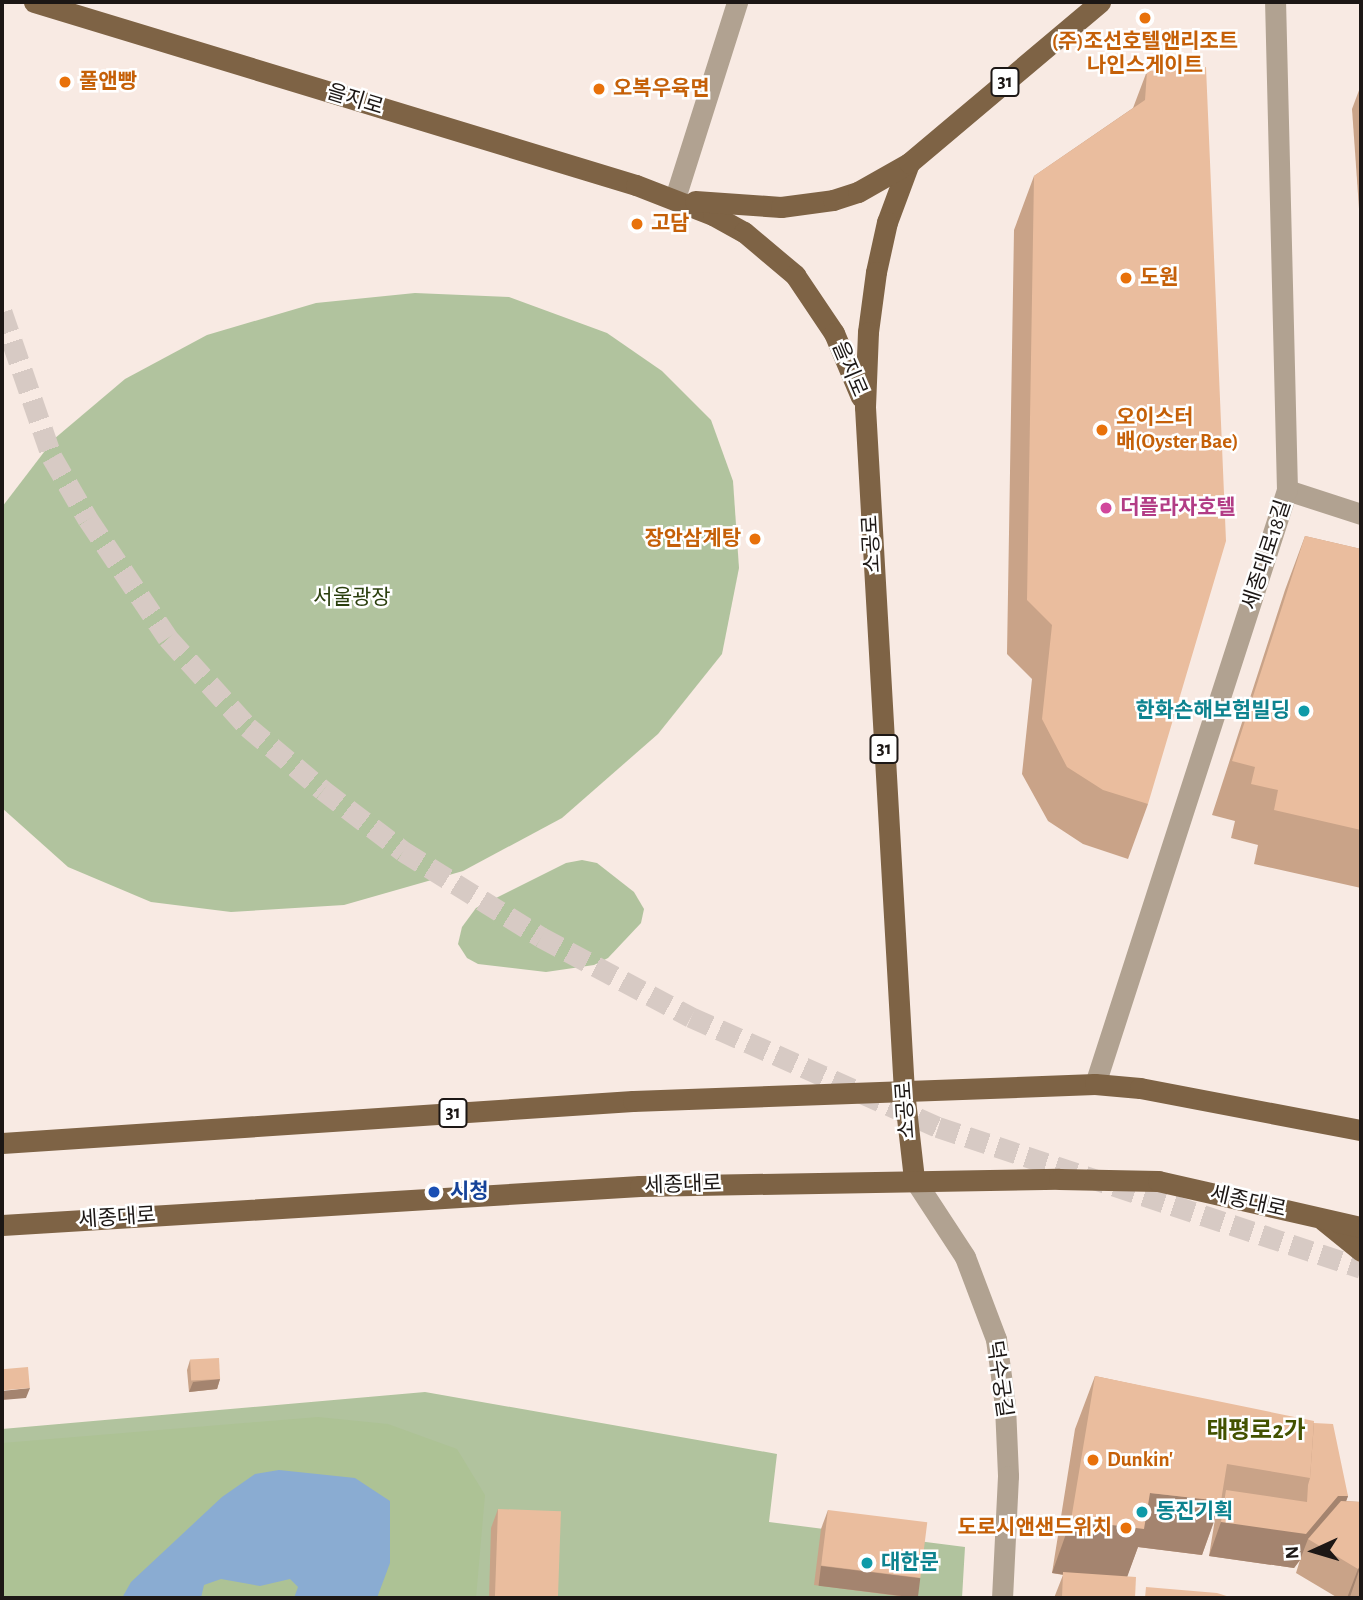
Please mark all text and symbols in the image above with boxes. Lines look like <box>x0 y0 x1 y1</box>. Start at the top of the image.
marker: (주)조선호텔앤리조트 나인스게이트 <box>1137 10 1153 26</box>
place label: (주)조선호텔앤리조트 나인스게이트 <box>1052 29 1238 79</box>
road number: 31 <box>989 66 1021 97</box>
place label: 풀앤빵 <box>79 69 137 95</box>
marker: 풀앤빵 <box>57 74 73 90</box>
place label: 오복우육면 <box>613 76 710 102</box>
street label: 을지로 <box>324 79 386 121</box>
marker: 오복우육면 <box>591 81 607 97</box>
place label: 고담 <box>651 211 690 237</box>
marker: 고담 <box>629 216 645 232</box>
place label: 도원 <box>1140 265 1179 291</box>
marker: 도원 <box>1118 270 1134 286</box>
street label: 을지로 <box>826 337 872 401</box>
place label: 오이스터 배(Oyster Bae) <box>1116 405 1238 455</box>
marker: 오이스터 배(Oyster Bae) <box>1094 422 1110 438</box>
place label: 더플라자호텔 <box>1120 495 1236 521</box>
street label: 세종대로18길 <box>1237 497 1297 613</box>
marker: 더플라자호텔 <box>1098 500 1114 516</box>
street label: 소공로 <box>858 514 886 574</box>
place label: 장안삼계탕 <box>644 526 741 552</box>
marker: 장안삼계탕 <box>747 531 763 547</box>
park label: 서울광장 <box>313 585 391 611</box>
place label: 한화손해보험빌딩 <box>1135 698 1290 724</box>
marker: 한화손해보험빌딩 <box>1296 703 1312 719</box>
road number: 31 <box>868 734 900 764</box>
street label: 소공로 <box>891 1080 921 1140</box>
road number: 31 <box>437 1098 469 1128</box>
street label: 세종대로 <box>644 1171 722 1199</box>
place label: 시청 <box>450 1179 489 1205</box>
street label: 세종대로 <box>1208 1181 1288 1223</box>
marker: 시청 <box>424 1182 444 1202</box>
street label: 세종대로 <box>78 1203 156 1233</box>
street label: 덕수궁길 <box>981 1339 1017 1419</box>
district label: 태평로2가 <box>1206 1418 1306 1446</box>
place label: Dunkin' <box>1107 1447 1173 1473</box>
marker: Dunkin' <box>1085 1452 1101 1468</box>
place label: 동진기획 <box>1156 1499 1233 1525</box>
marker: 동진기획 <box>1134 1504 1150 1520</box>
place label: 도로시앤샌드위치 <box>957 1515 1112 1541</box>
north arrow <box>1279 1516 1349 1586</box>
marker: 도로시앤샌드위치 <box>1118 1520 1134 1536</box>
text: N <box>1283 1545 1302 1560</box>
place label: 대한문 <box>881 1550 939 1576</box>
marker: 대한문 <box>859 1555 875 1571</box>

